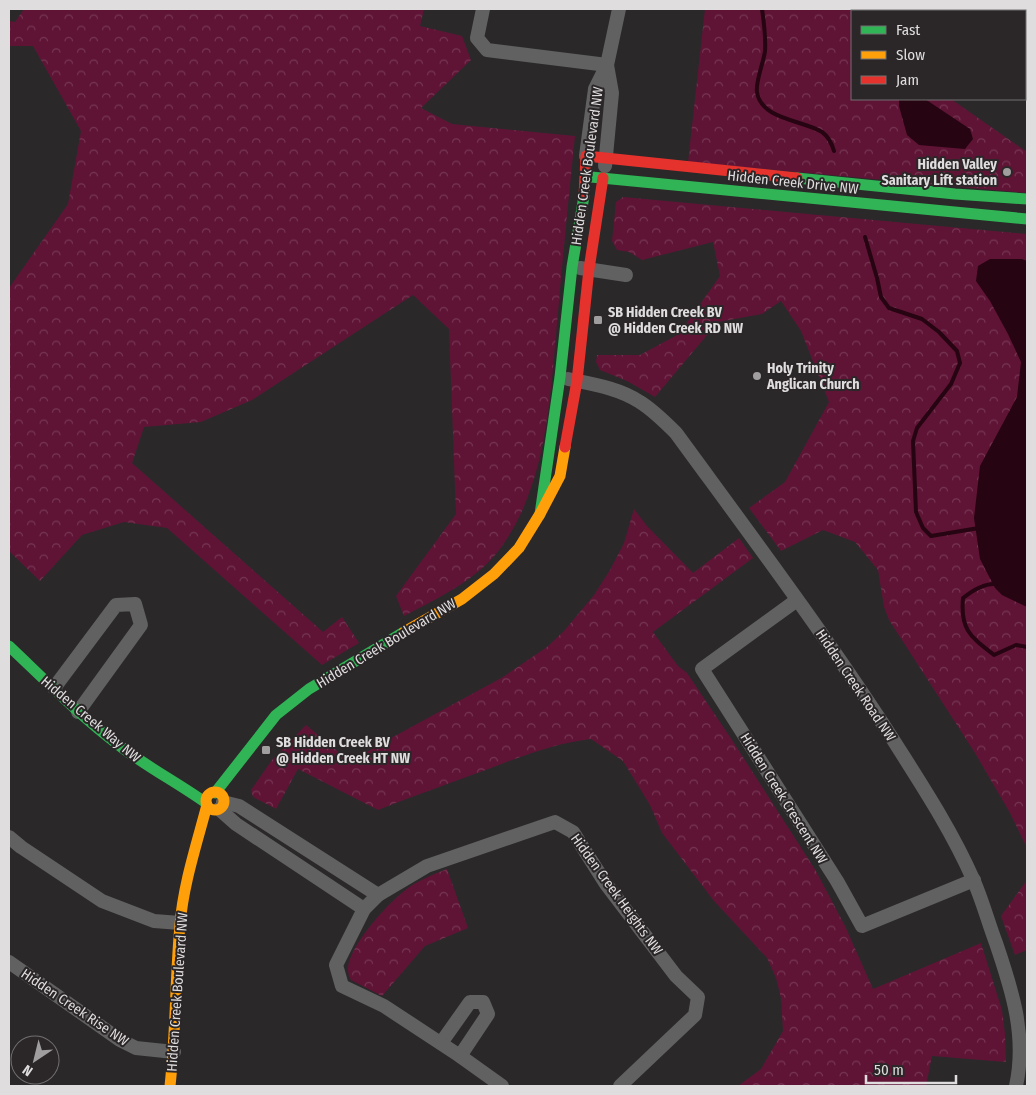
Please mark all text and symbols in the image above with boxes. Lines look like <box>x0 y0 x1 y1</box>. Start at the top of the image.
legend <box>851 10 1026 100</box>
text: Fast <box>896 21 920 39</box>
text: Slow <box>896 46 925 64</box>
text: Jam <box>896 71 919 89</box>
street label: Hidden Creek Boulevard NW <box>568 85 607 246</box>
place label: Hidden Valley Sanitary Lift station <box>882 156 997 189</box>
marker: Hidden Valley Sanitary Lift station <box>1001 166 1013 178</box>
street label: Hidden Creek Drive NW <box>727 167 860 198</box>
place label: SB Hidden Creek BV @ Hidden Creek RD NW <box>608 304 743 337</box>
marker: SB Hidden Creek BV @ Hidden Creek RD NW <box>592 314 604 326</box>
place label: Holy Trinity Anglican Church <box>766 360 859 393</box>
marker: Holy Trinity Anglican Church <box>751 370 763 382</box>
street label: Hidden Creek Boulevard NW <box>313 595 459 692</box>
street label: Hidden Creek Road NW <box>812 626 900 745</box>
street label: Hidden Creek Way NW <box>37 673 144 766</box>
street label: Hidden Creek Crescent NW <box>736 730 831 867</box>
place label: SB Hidden Creek BV @ Hidden Creek HT NW <box>276 734 410 767</box>
marker: SB Hidden Creek BV @ Hidden Creek HT NW <box>260 744 272 756</box>
street label: Hidden Creek Heights NW <box>567 830 666 959</box>
street label: Hidden Creek Boulevard NW <box>163 911 192 1072</box>
street label: Hidden Creek Rise NW <box>18 965 132 1050</box>
north arrow <box>10 1035 60 1085</box>
scale bar <box>866 1052 956 1084</box>
text: N <box>20 1061 36 1080</box>
text: 50 m <box>874 1061 904 1079</box>

